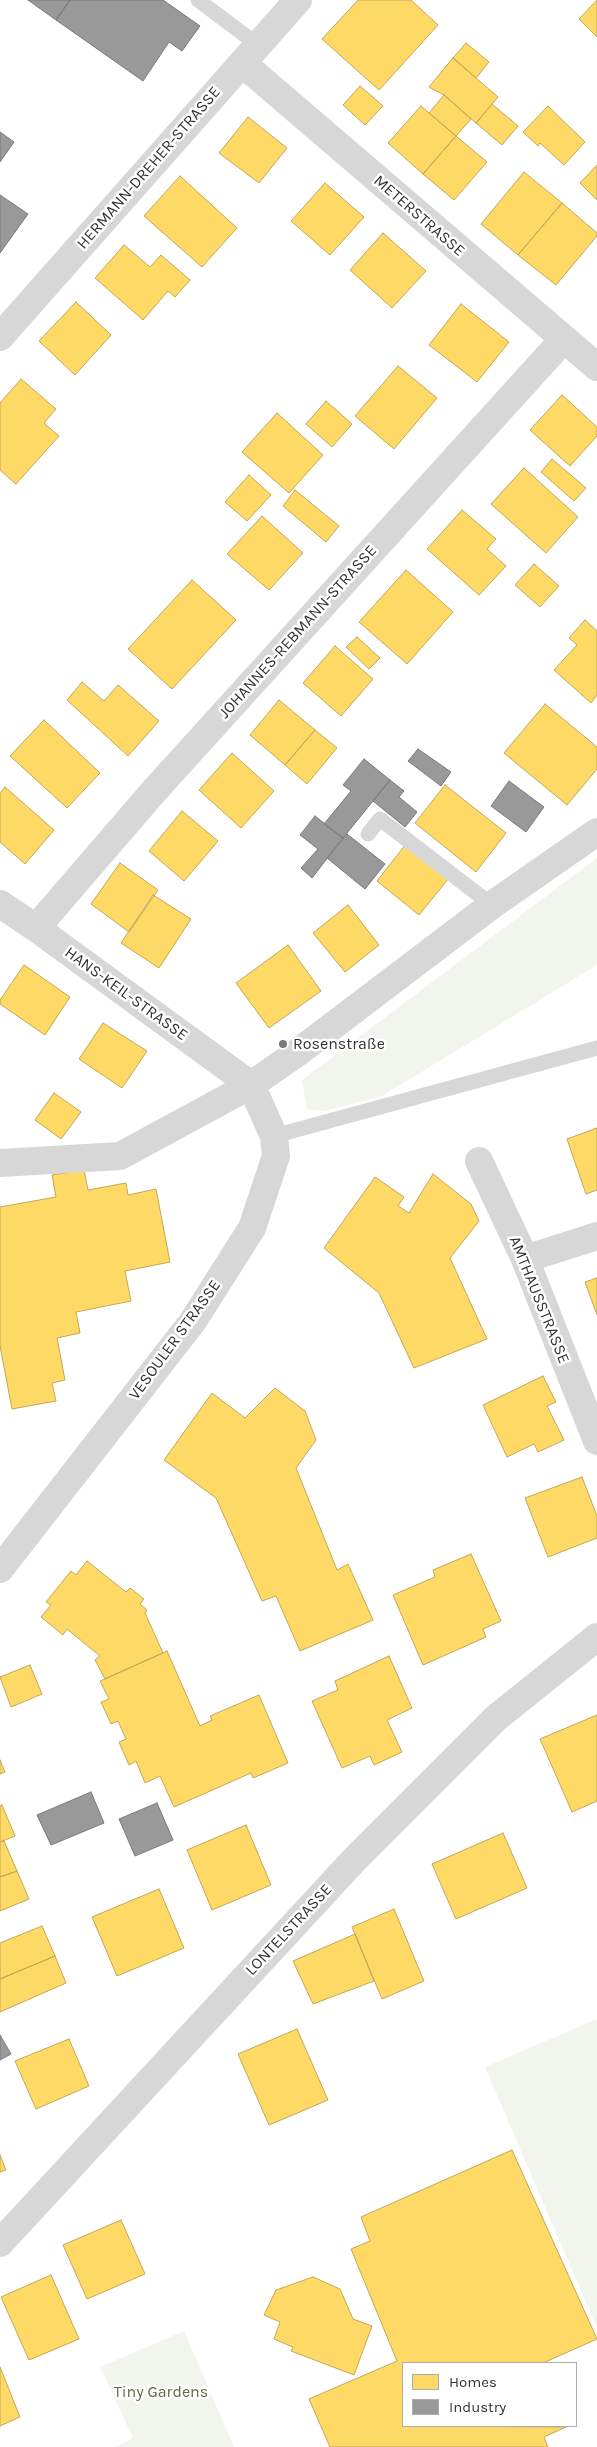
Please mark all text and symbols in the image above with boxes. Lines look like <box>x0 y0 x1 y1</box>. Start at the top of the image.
street label: HERMANN-DREHER-STRASSE <box>73 83 225 253</box>
street label: METERSTRASSE <box>370 171 468 261</box>
street label: JOHANNES-REBMANN-STRASSE <box>215 541 381 723</box>
street label: HANS-KEIL-STRASSE <box>61 943 191 1045</box>
place label: Rosenstraße <box>293 1034 385 1054</box>
marker: Rosenstraße <box>277 1038 289 1050</box>
street label: AMTHAUSSTRASSE <box>505 1233 573 1367</box>
street label: VESOULER STRASSE <box>125 1276 225 1404</box>
street label: LONTELSTRASSE <box>242 1880 336 1980</box>
legend <box>402 2362 577 2427</box>
text: Homes <box>449 2373 497 2391</box>
park label: Tiny Gardens <box>114 2382 208 2402</box>
text: Industry <box>449 2398 506 2416</box>

